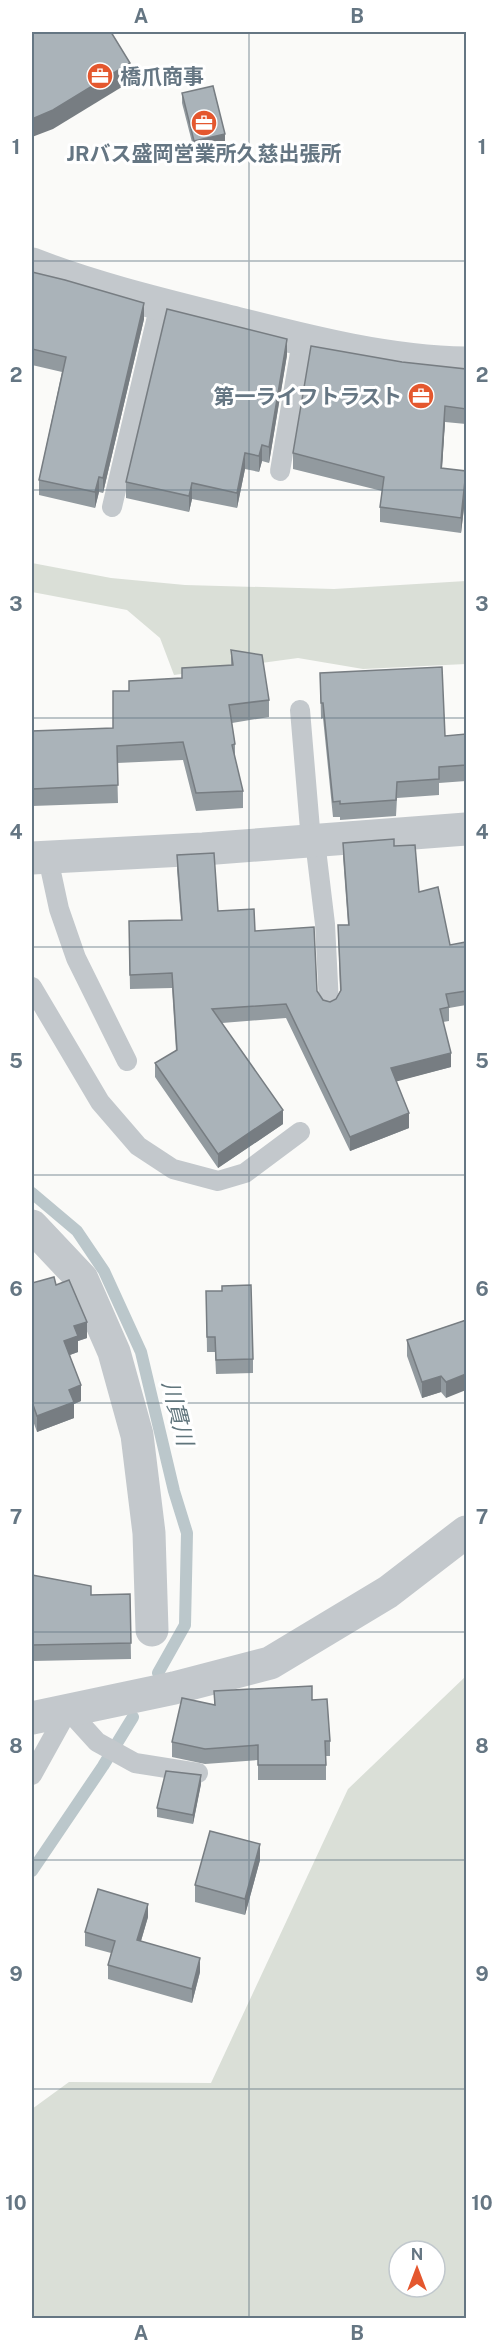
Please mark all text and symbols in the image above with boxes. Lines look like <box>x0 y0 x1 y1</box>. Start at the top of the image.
text: A <box>134 4 148 28</box>
text: B <box>350 4 364 28</box>
office icon: 橋爪商事 <box>85 61 115 91</box>
place label: 橋爪商事 <box>120 64 204 89</box>
office icon: JRバス盛岡営業所久慈出張所 <box>189 108 219 138</box>
text: 1 <box>12 135 20 159</box>
text: 1 <box>478 135 486 159</box>
place label: JRバス盛岡営業所久慈出張所 <box>66 141 342 166</box>
text: 2 <box>10 363 22 387</box>
text: 2 <box>476 363 488 387</box>
office icon: 第一ライフトラスト <box>406 381 436 411</box>
place label: 第一ライフトラスト <box>213 384 402 409</box>
text: 3 <box>9 592 23 616</box>
text: 3 <box>475 592 489 616</box>
text: 4 <box>9 820 23 844</box>
text: 4 <box>475 820 489 844</box>
text: 5 <box>9 1049 23 1073</box>
text: 5 <box>475 1049 489 1073</box>
text: 6 <box>9 1277 23 1301</box>
text: 6 <box>475 1277 489 1301</box>
water label: 川貫川 <box>157 1378 199 1450</box>
text: 7 <box>10 1505 22 1529</box>
text: 7 <box>476 1505 488 1529</box>
text: 8 <box>9 1734 23 1758</box>
text: 8 <box>475 1734 489 1758</box>
text: 9 <box>9 1962 23 1986</box>
text: 9 <box>475 1962 489 1986</box>
text: 10 <box>5 2191 27 2215</box>
text: 10 <box>471 2191 493 2215</box>
north arrow <box>387 2239 447 2299</box>
text: N <box>411 2245 423 2264</box>
text: A <box>134 2321 148 2345</box>
text: B <box>350 2321 364 2345</box>

